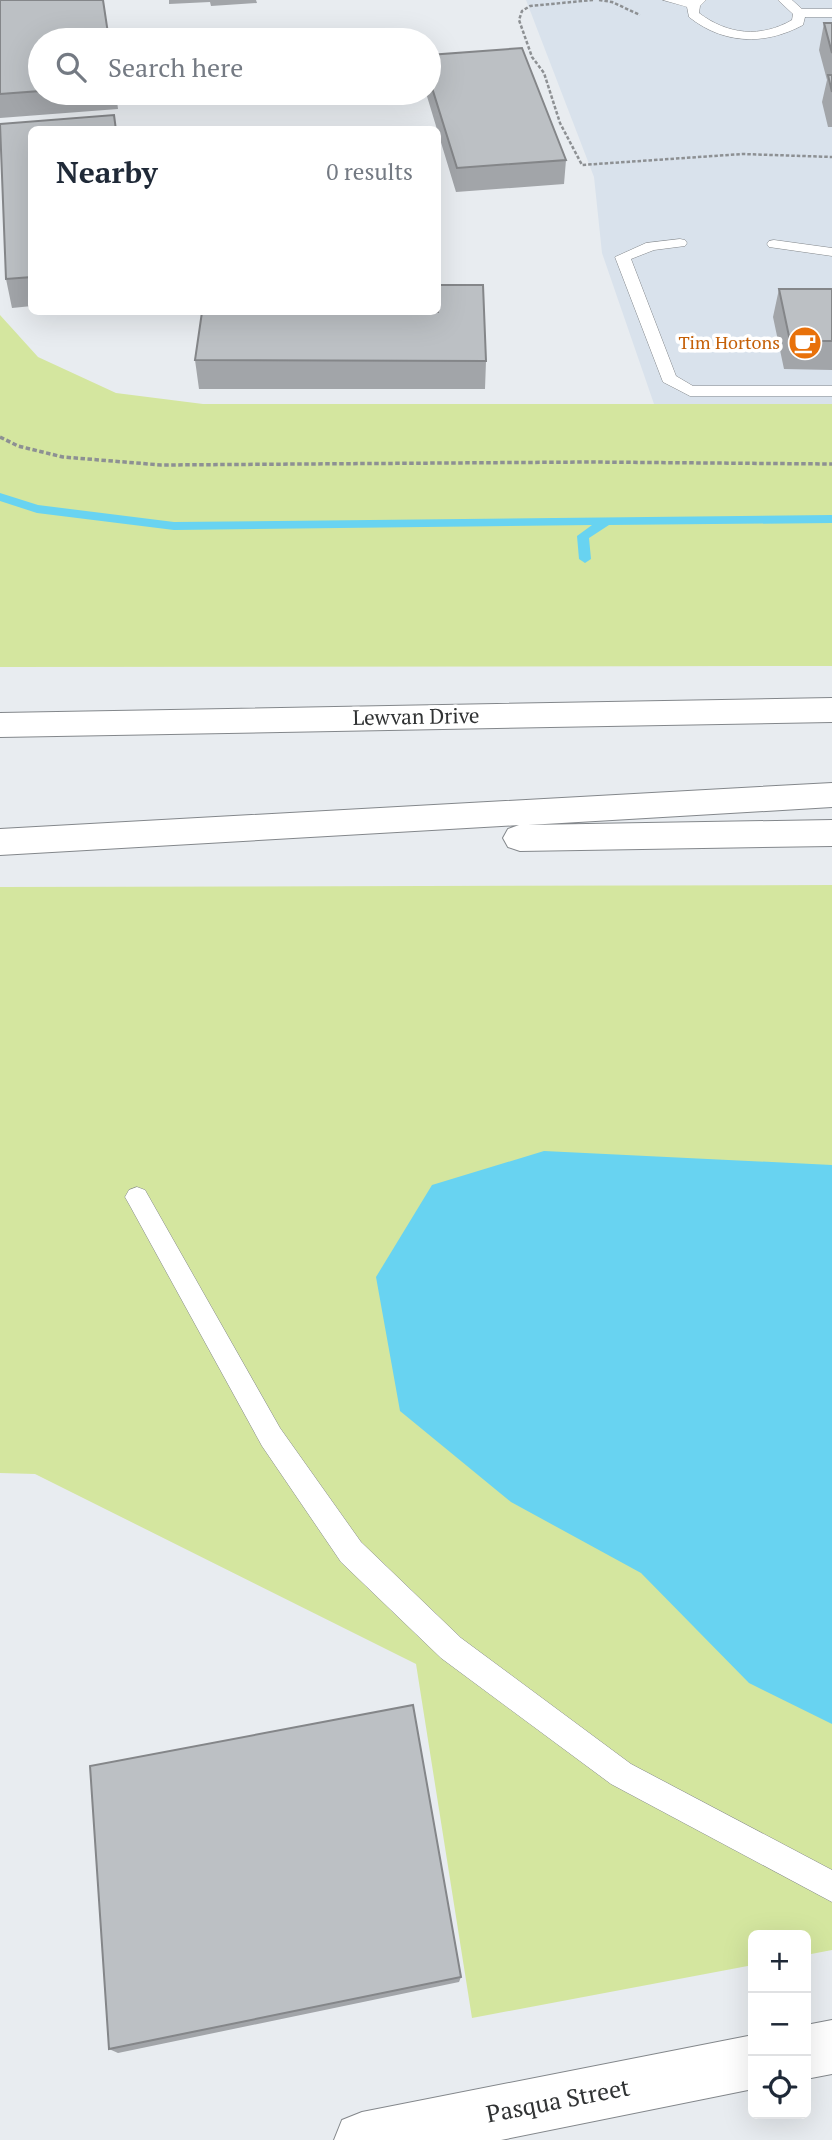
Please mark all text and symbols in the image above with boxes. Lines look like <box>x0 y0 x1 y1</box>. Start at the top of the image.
search box <box>28 28 441 105</box>
icon: search <box>52 48 90 86</box>
text: Search here <box>108 50 243 84</box>
text: Nearby <box>56 152 158 192</box>
text: 0 results <box>326 156 413 187</box>
cafe icon: Tim Hortons <box>786 324 824 362</box>
place label: Tim Hortons <box>678 330 780 354</box>
street label: Lewvan Drive <box>352 701 480 731</box>
map controls <box>748 1930 811 2119</box>
button: + <box>748 1930 811 1993</box>
button: − <box>748 1993 811 2056</box>
button: locate <box>748 2056 811 2119</box>
street label: Pasqua Street <box>483 2070 632 2130</box>

